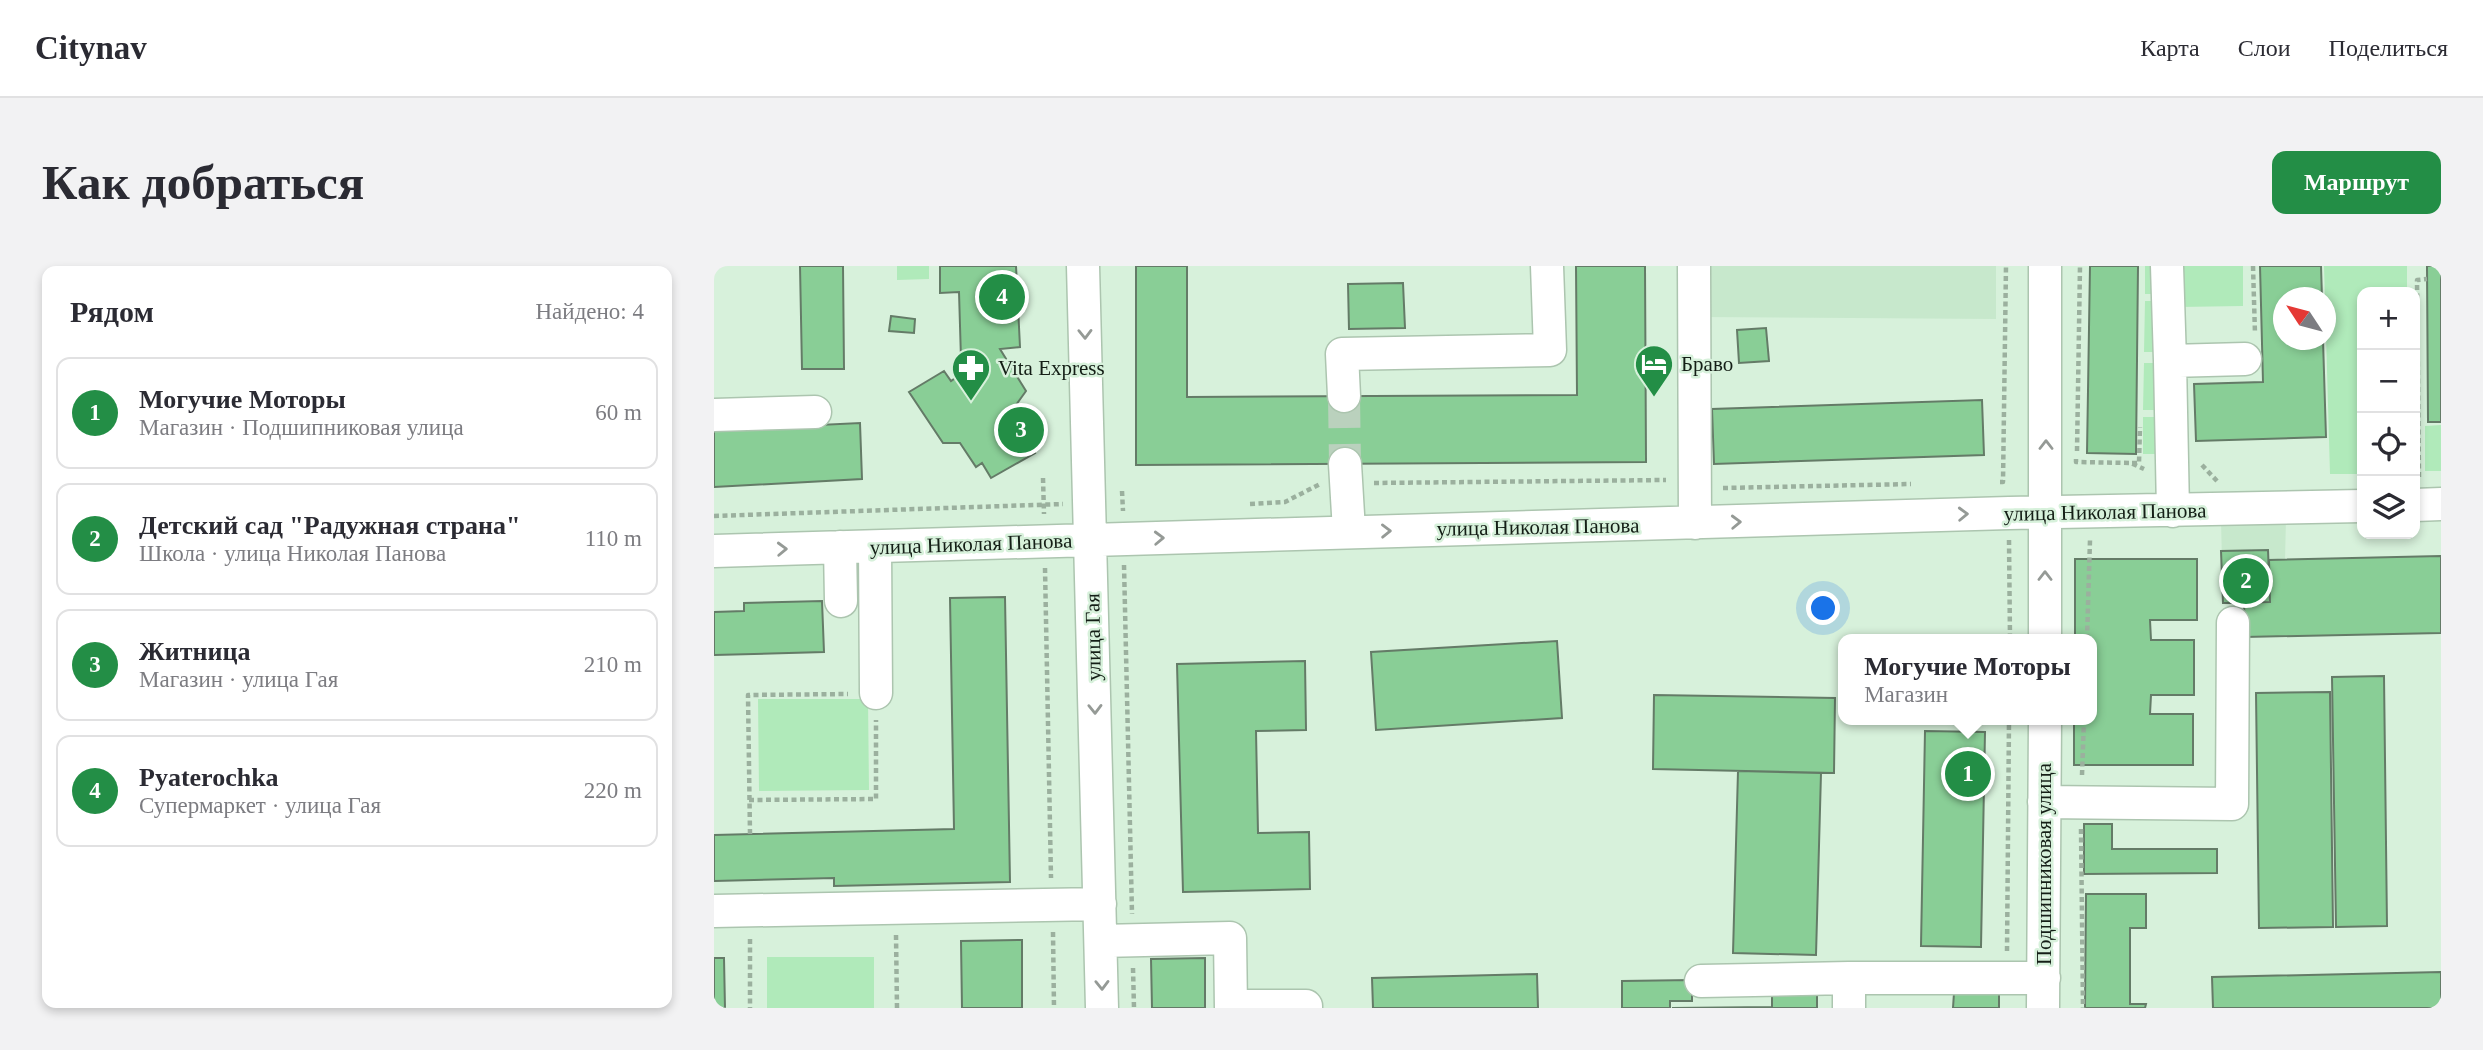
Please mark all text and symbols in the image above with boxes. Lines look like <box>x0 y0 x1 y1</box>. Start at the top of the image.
text: Citynav <box>35 30 147 66</box>
text: Карта <box>2140 35 2200 61</box>
text: Слои <box>2238 35 2291 61</box>
text: Поделиться <box>2329 35 2448 61</box>
button: Маршрут <box>2272 151 2441 214</box>
text: Как добраться <box>42 155 364 210</box>
pin: 4 <box>979 271 1025 323</box>
north arrow <box>2273 287 2336 350</box>
map controls <box>2357 287 2420 539</box>
button: + <box>2357 287 2420 350</box>
text: Рядом <box>70 295 154 328</box>
text: Найдено: 4 <box>536 299 644 324</box>
one-way arrow <box>1077 329 1093 340</box>
hotel icon: Браво <box>1633 343 1675 398</box>
pharmacy icon: Vita Express <box>950 347 992 402</box>
button: − <box>2357 350 2420 413</box>
place label: Браво <box>1681 352 1733 376</box>
place label: Vita Express <box>998 356 1105 380</box>
text: Могучие Моторы <box>139 385 346 414</box>
text: 1 <box>89 400 101 425</box>
text: 60 m <box>595 400 642 425</box>
pin: 3 <box>998 404 1044 456</box>
button: locate <box>2357 413 2420 476</box>
text: Магазин · Подшипниковая улица <box>139 415 464 440</box>
one-way arrow <box>2038 439 2054 450</box>
button: layers <box>2357 476 2420 539</box>
street label: улица Николая Панова <box>2003 498 2207 526</box>
one-way arrow <box>1958 507 1969 522</box>
text: Детский сад "Радужная страна" <box>139 511 520 540</box>
street label: улица Николая Панова <box>1436 513 1640 541</box>
one-way arrow <box>1731 514 1742 529</box>
one-way arrow <box>1381 523 1392 538</box>
text: 2 <box>89 526 101 551</box>
text: 110 m <box>585 526 642 551</box>
street label: улица Николая Панова <box>869 528 1073 560</box>
one-way arrow <box>1154 530 1164 546</box>
text: Школа · улица Николая Панова <box>139 541 446 566</box>
one-way arrow <box>777 541 788 557</box>
pin: 2 <box>2223 555 2269 607</box>
one-way arrow <box>2037 571 2053 581</box>
your location <box>1806 591 1840 625</box>
street label: улица Гая <box>1080 593 1106 681</box>
popup <box>1838 634 2097 725</box>
text: Житница <box>139 637 250 666</box>
text: 3 <box>89 652 101 677</box>
text: 210 m <box>584 652 642 677</box>
text: Могучие Моторы <box>1864 652 2071 681</box>
text: Магазин · улица Гая <box>139 667 338 692</box>
text: Магазин <box>1864 682 1948 707</box>
one-way arrow <box>1087 703 1102 714</box>
pin: 1 <box>1945 748 1991 800</box>
street label: Подшипниковая улица <box>2032 762 2056 965</box>
text: Pyaterochka <box>139 763 279 792</box>
text: 4 <box>89 778 101 803</box>
text: 220 m <box>584 778 642 803</box>
text: Супермаркет · улица Гая <box>139 793 381 818</box>
one-way arrow <box>1094 980 1109 991</box>

